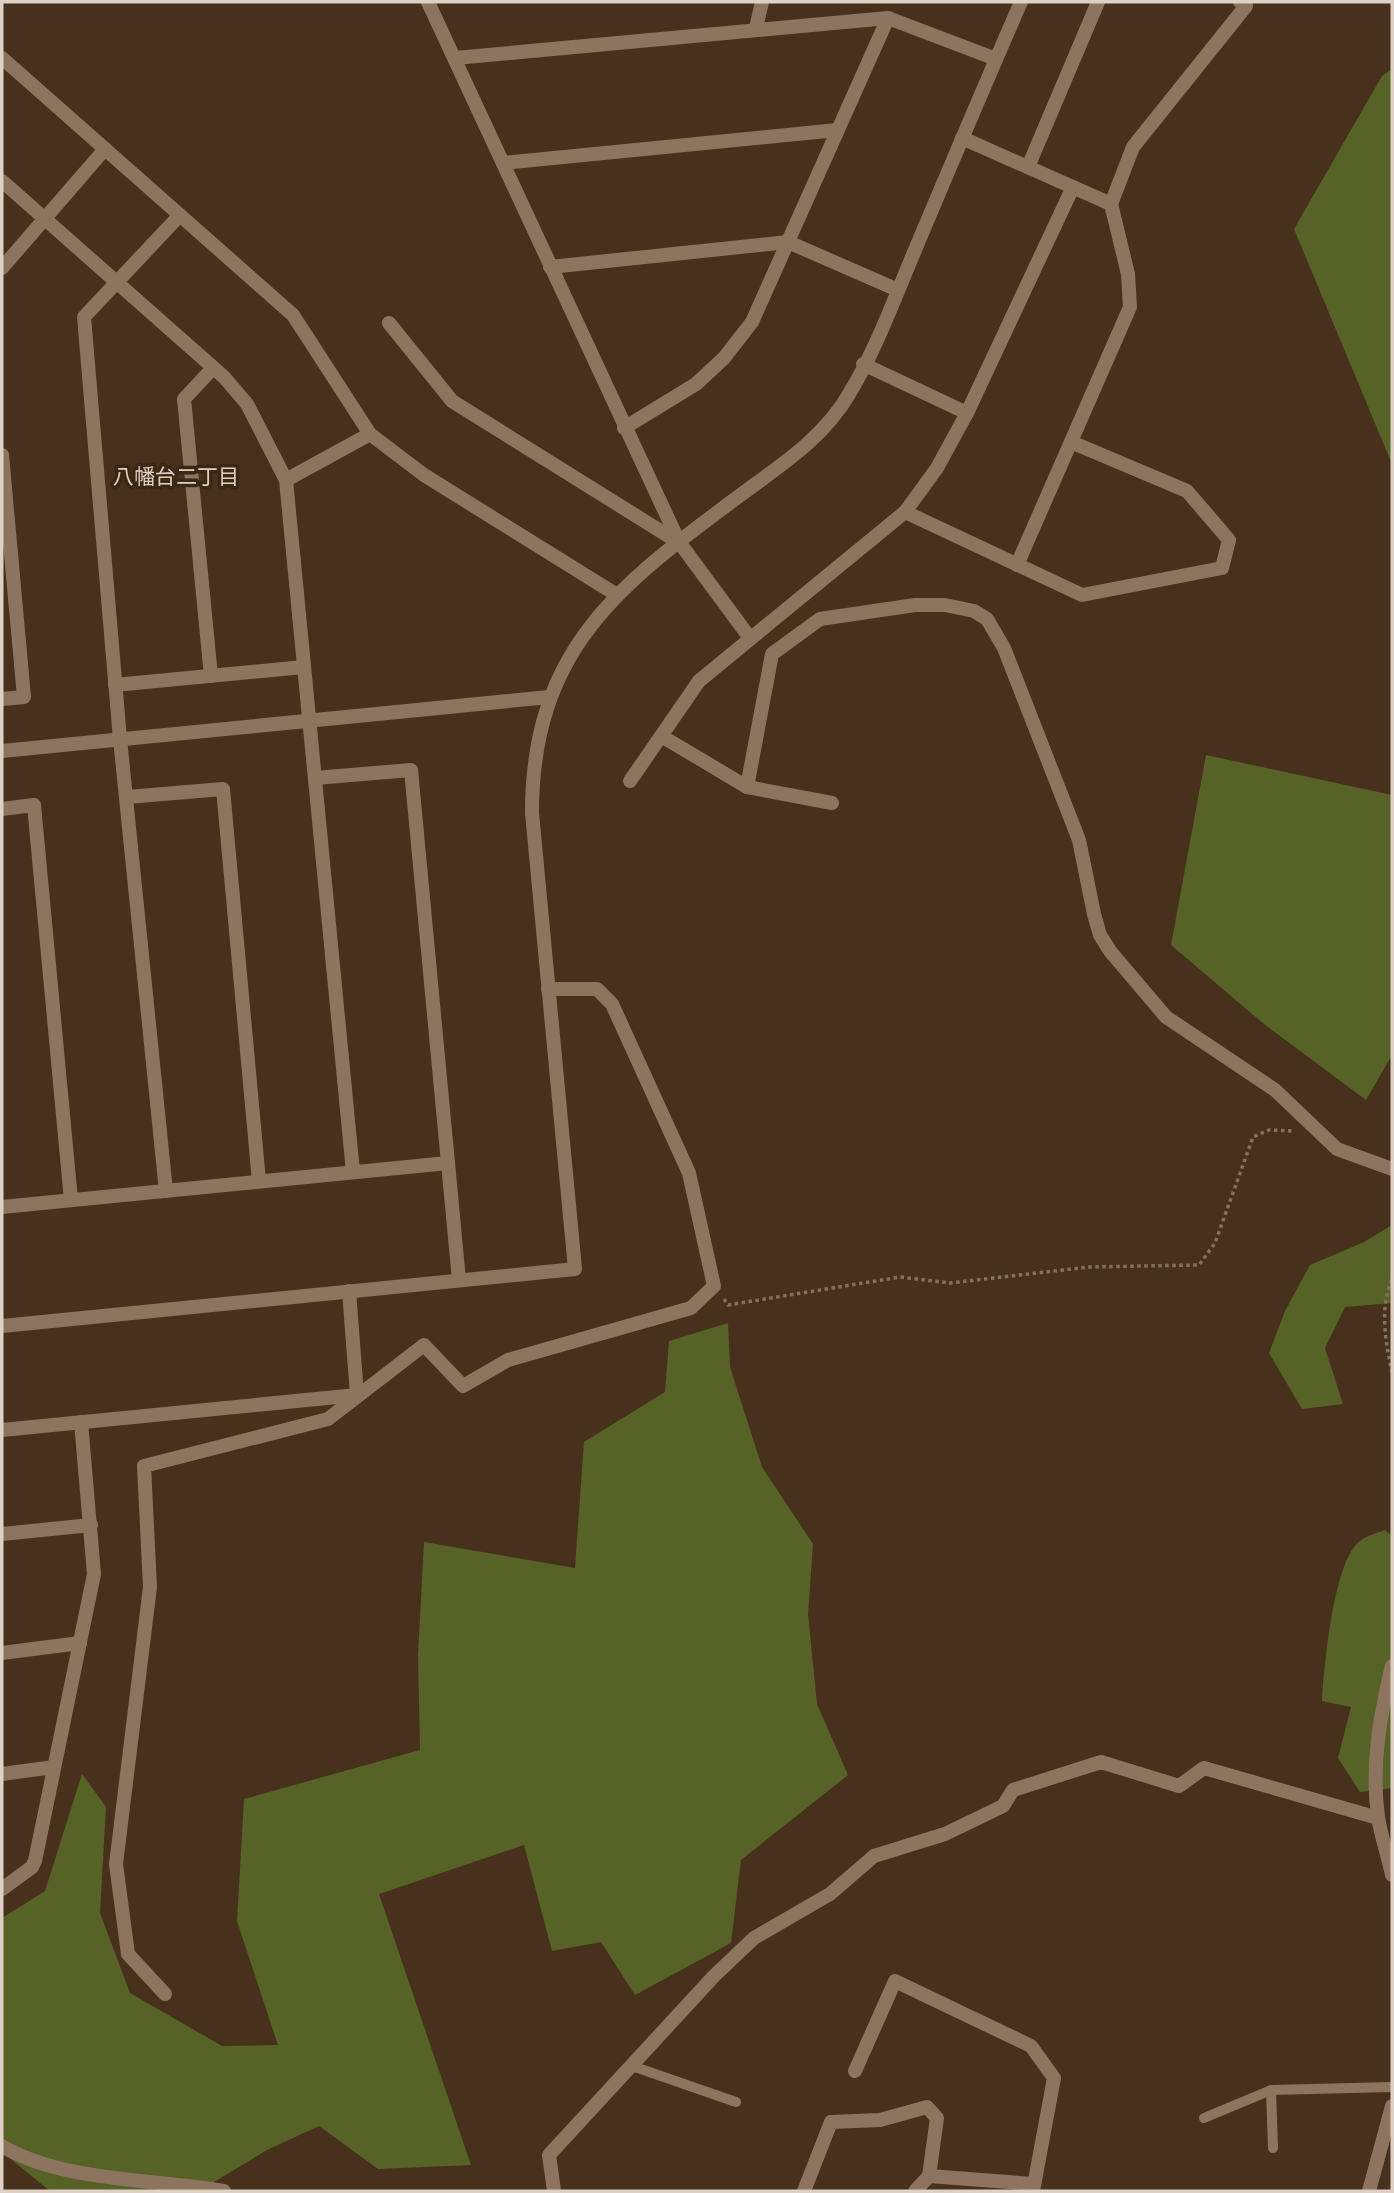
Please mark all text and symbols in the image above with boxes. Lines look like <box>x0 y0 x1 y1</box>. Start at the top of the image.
district label: 八幡台二丁目 <box>113 465 239 488</box>

